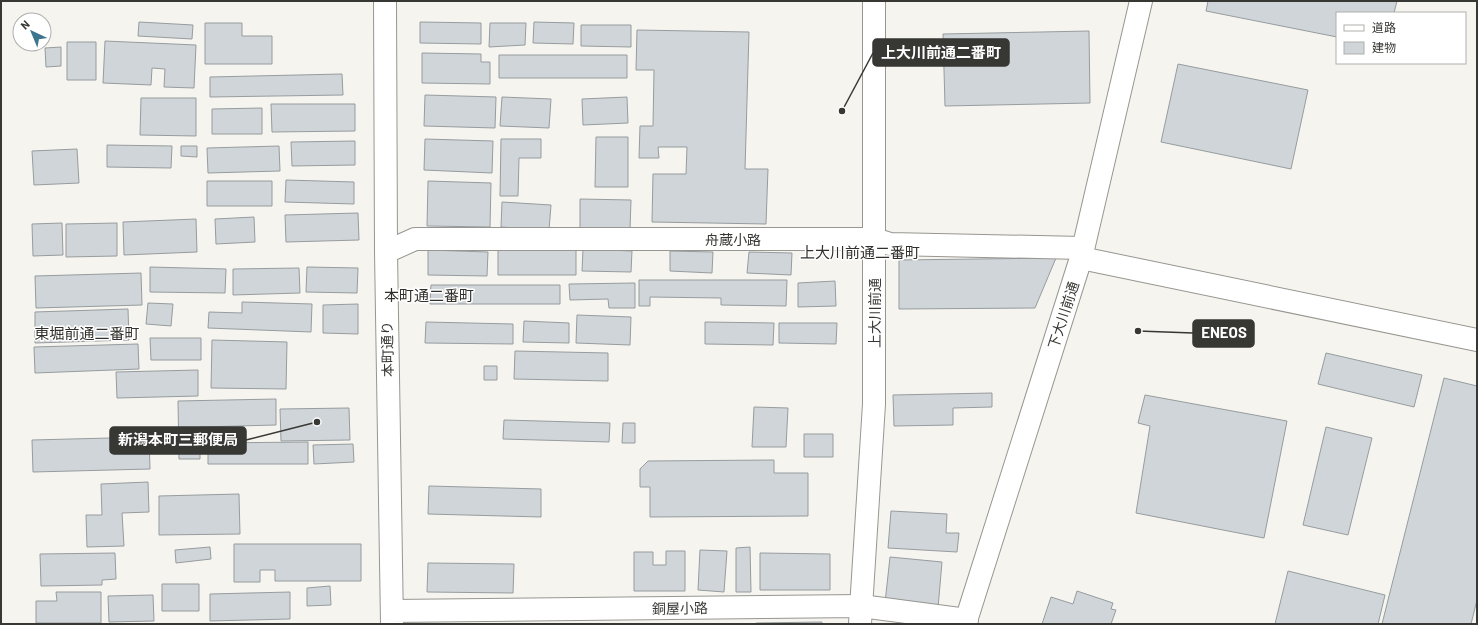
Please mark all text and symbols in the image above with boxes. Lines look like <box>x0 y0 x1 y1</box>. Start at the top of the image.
north arrow <box>12 12 52 52</box>
legend <box>1336 12 1466 64</box>
text: N <box>18 17 32 32</box>
text: 道路 <box>1372 20 1396 34</box>
callout: 上大川前通二番町 <box>873 39 1009 66</box>
text: 建物 <box>1372 40 1396 54</box>
text: 上大川前通二番町 <box>881 43 1001 61</box>
street label: 舟蔵小路 <box>705 231 761 248</box>
district label: 上大川前通二番町 <box>800 243 920 261</box>
street label: 上大川前通 <box>866 278 883 348</box>
street label: 下大川前通 <box>1044 279 1082 351</box>
district label: 本町通二番町 <box>384 286 474 304</box>
callout: ENEOS <box>1193 320 1254 347</box>
street label: 本町通り <box>378 321 396 377</box>
text: ENEOS <box>1201 323 1247 341</box>
district label: 東堀前通二番町 <box>34 324 140 342</box>
callout: 新潟本町三郵便局 <box>110 427 246 454</box>
text: 新潟本町三郵便局 <box>118 430 238 448</box>
street label: 銅屋小路 <box>652 599 708 617</box>

